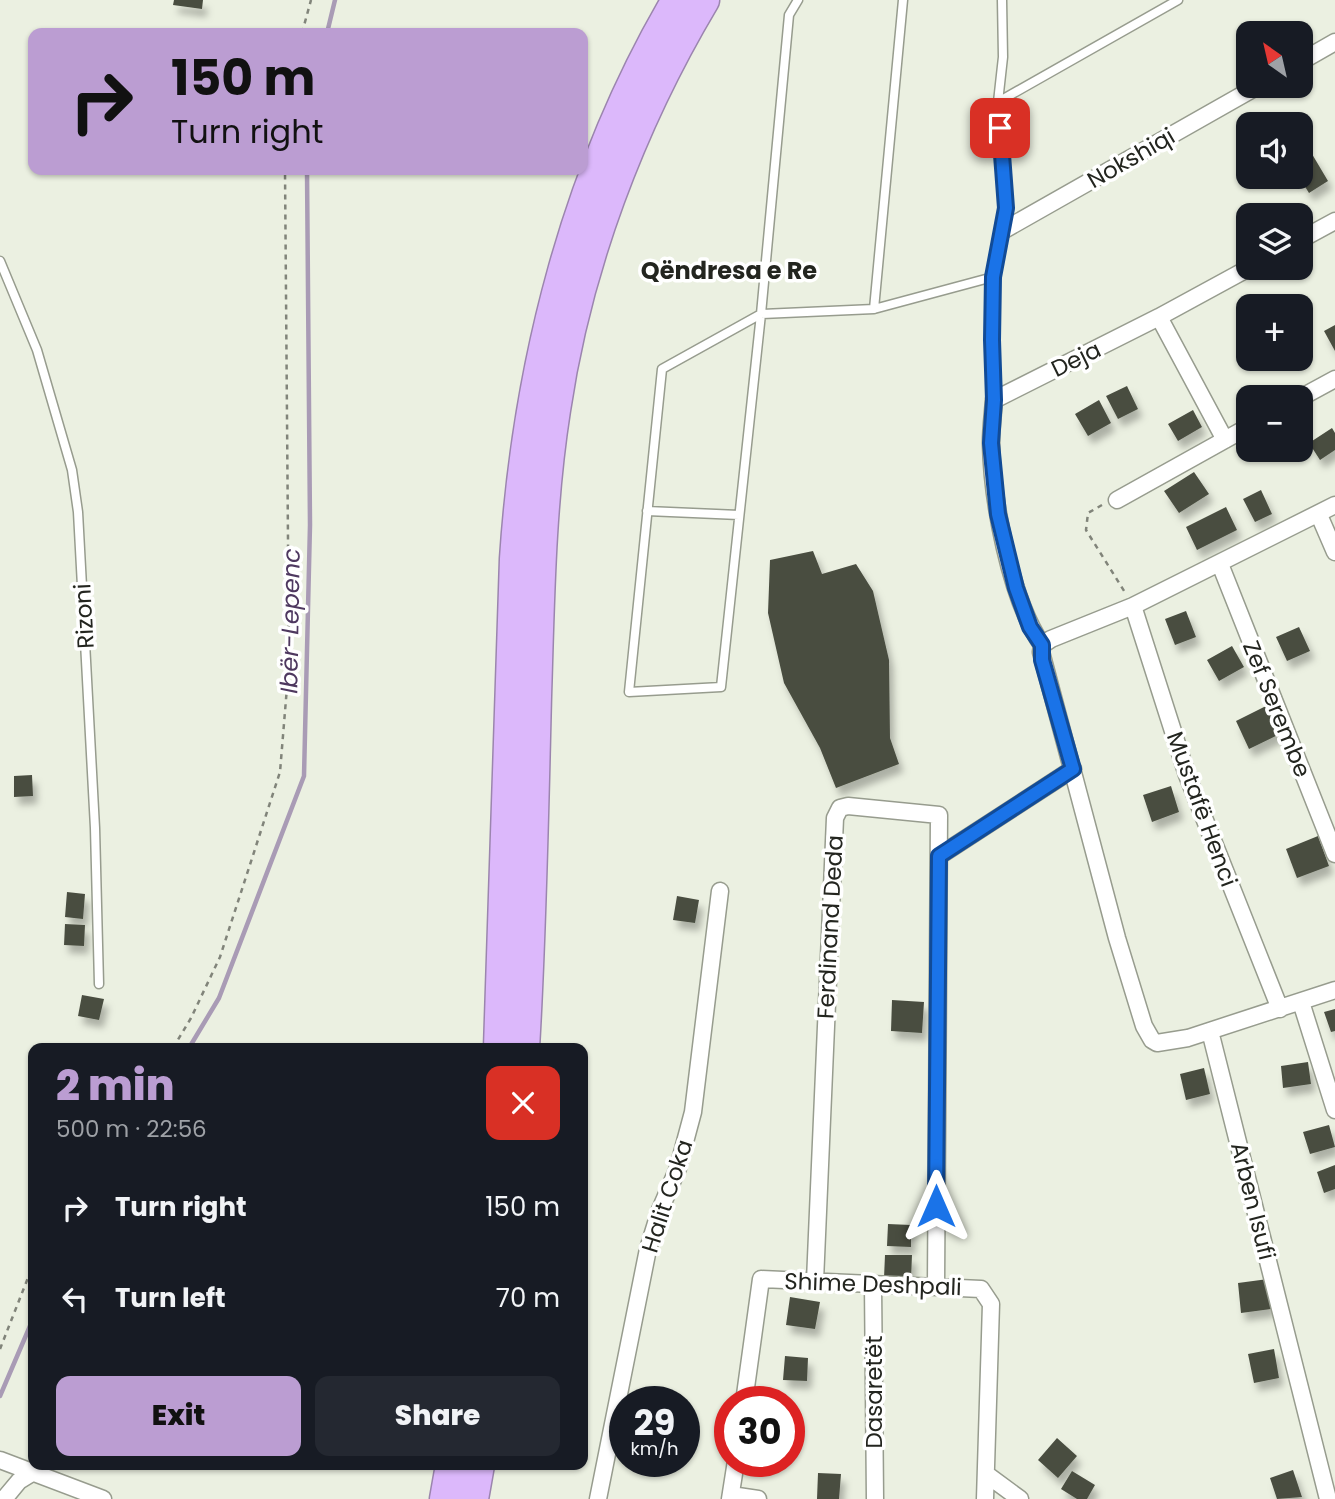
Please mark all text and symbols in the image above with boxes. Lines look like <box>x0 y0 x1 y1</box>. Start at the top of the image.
north arrow <box>1236 21 1312 98</box>
map controls <box>1236 21 1313 462</box>
text: 150 m <box>171 44 316 112</box>
icon: right <box>56 56 147 147</box>
pin <box>970 98 1030 158</box>
text: Turn right <box>171 109 323 154</box>
icon: arrive <box>981 109 1019 147</box>
button: sound <box>1236 112 1313 189</box>
street label: Nokshiqi <box>1081 120 1181 196</box>
button: layers <box>1236 203 1313 280</box>
district label: Qëndresa e Re <box>641 254 817 287</box>
button: + <box>1236 294 1313 371</box>
street label: Deja <box>1046 333 1106 385</box>
button: − <box>1236 385 1313 462</box>
water label: Ibër-Lepenc <box>272 548 308 694</box>
street label: Rizoni <box>66 583 102 649</box>
street label: Zef Serembe <box>1235 636 1319 782</box>
street label: Mustafë Henci <box>1159 727 1245 891</box>
street label: Ferdinand Deda <box>809 834 851 1020</box>
text: 2 min <box>56 1056 174 1115</box>
button: close <box>486 1066 560 1140</box>
text: 500 m · 22:56 <box>56 1113 207 1145</box>
street label: Halit Coka <box>634 1135 700 1257</box>
street label: Arben Isufi <box>1223 1139 1283 1263</box>
position arrow <box>899 1169 973 1243</box>
icon: right <box>56 1189 94 1227</box>
text: Turn right <box>115 1189 247 1225</box>
text: 150 m <box>485 1189 560 1225</box>
street label: Shime Deshpali <box>784 1265 962 1303</box>
icon: left <box>56 1280 94 1318</box>
text: Turn left <box>115 1280 226 1316</box>
text: 70 m <box>496 1280 560 1316</box>
street label: Dasaretët <box>858 1335 890 1449</box>
button: Exit <box>56 1376 301 1456</box>
button: Share <box>315 1376 560 1456</box>
speed limit sign: 30 <box>714 1386 805 1477</box>
text: 29 <box>634 1398 675 1447</box>
text: km/h <box>631 1436 678 1461</box>

